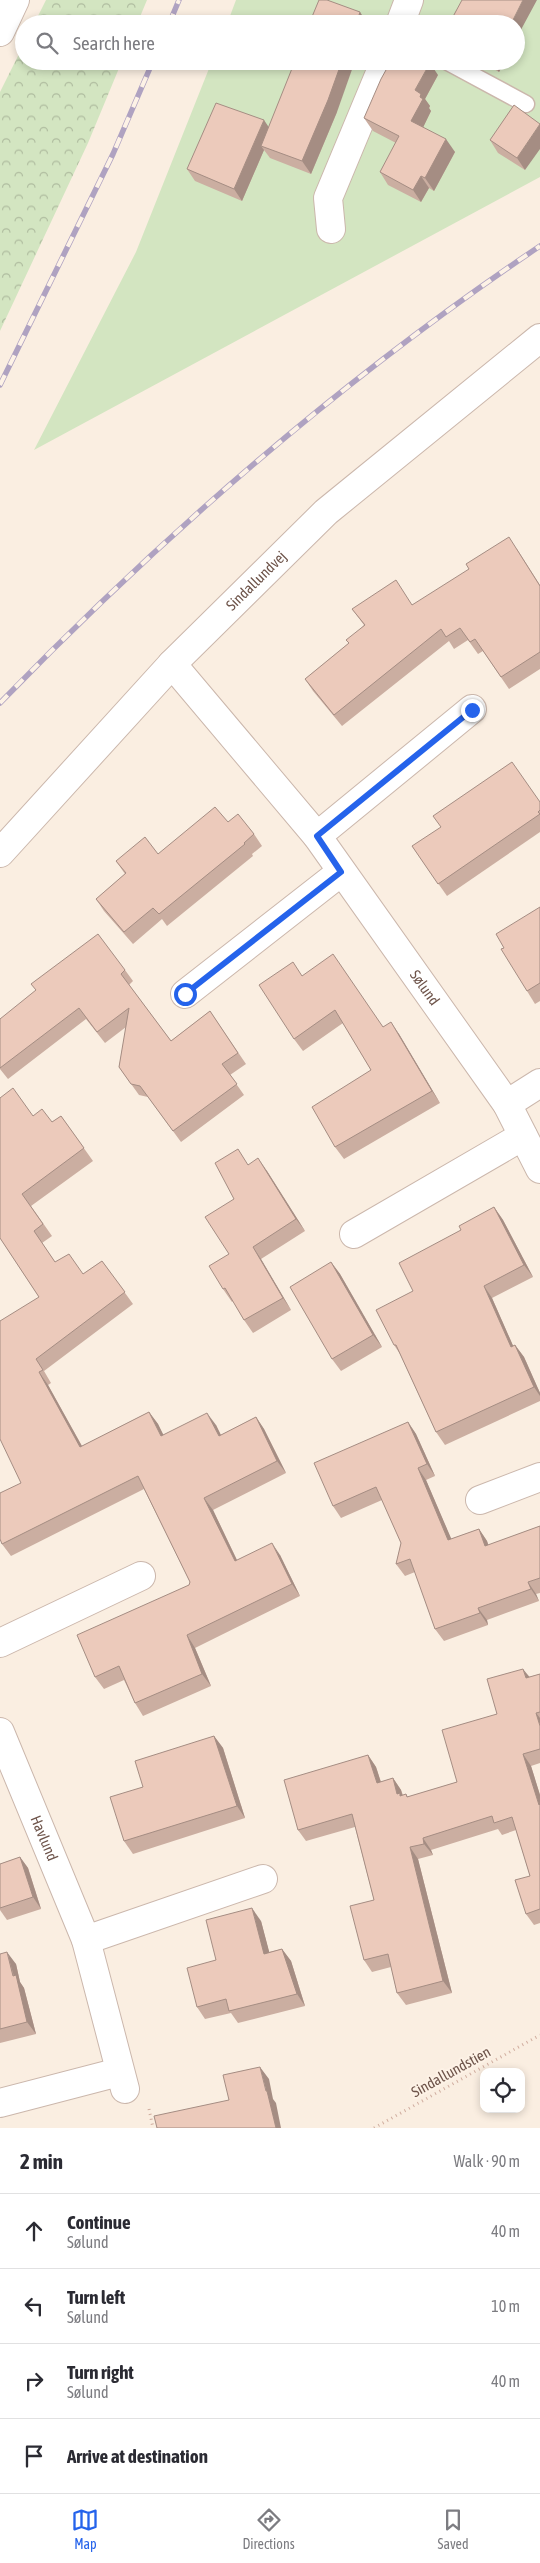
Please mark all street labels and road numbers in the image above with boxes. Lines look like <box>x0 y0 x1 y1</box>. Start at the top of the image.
street label: Sindallundvej <box>223 547 289 614</box>
street label: Sølund <box>407 967 443 1008</box>
street label: Havlund <box>27 1813 61 1863</box>
street label: Sindallundstien <box>408 2043 493 2100</box>

